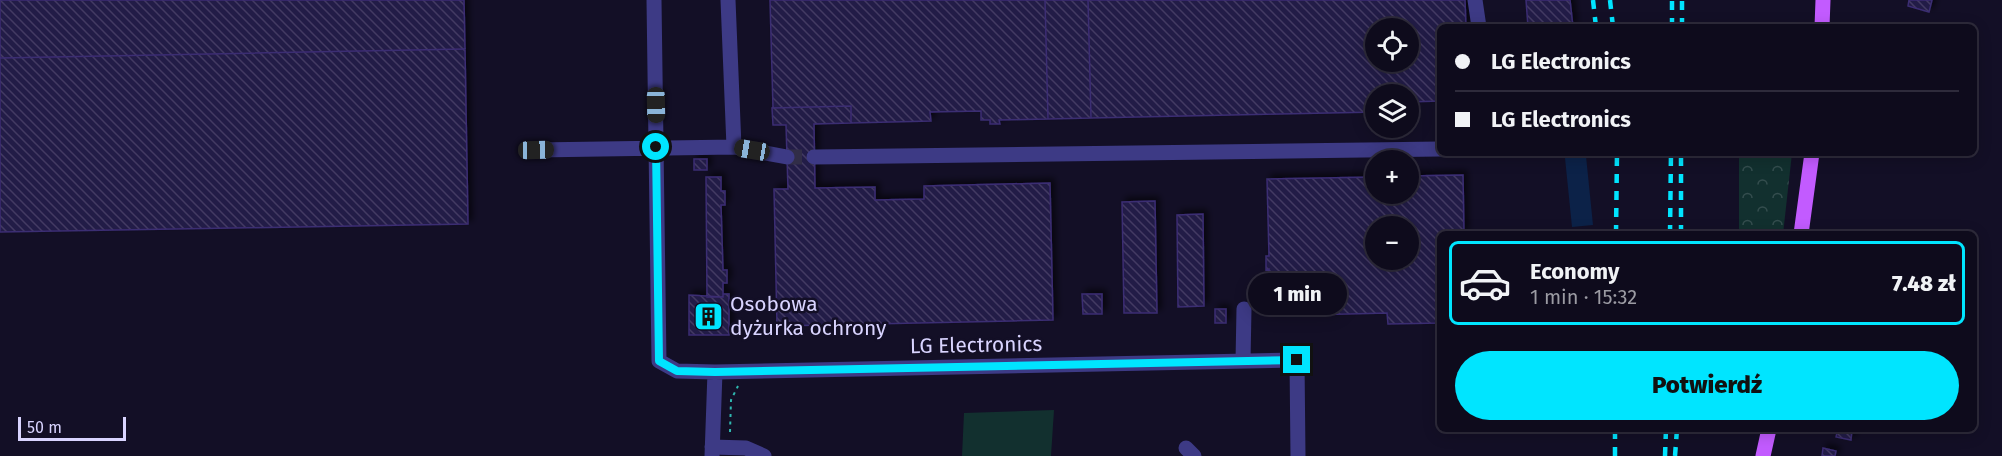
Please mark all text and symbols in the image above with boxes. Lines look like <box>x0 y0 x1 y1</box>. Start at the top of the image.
map controls <box>1365 18 1419 270</box>
button: locate <box>1365 18 1419 72</box>
text: LG Electronics <box>1491 48 1631 75</box>
button: layers <box>1365 84 1419 138</box>
car <box>647 87 665 123</box>
text: LG Electronics <box>1491 106 1631 133</box>
route start <box>642 133 669 160</box>
car <box>733 138 771 162</box>
car <box>518 141 554 159</box>
button: + <box>1365 150 1419 204</box>
button: − <box>1365 216 1419 270</box>
icon: car <box>1458 256 1512 310</box>
text: Economy <box>1530 258 1619 285</box>
text: 7.48 zł <box>1892 270 1956 297</box>
callout: 1 min <box>1248 273 1346 315</box>
text: 1 min <box>1274 282 1321 306</box>
text: 1 min · 15:32 <box>1530 285 1637 309</box>
place label: Osobowa dyżurka ochrony <box>730 291 887 341</box>
building icon: Osobowa dyżurka ochrony <box>693 300 725 332</box>
street label: LG Electronics <box>910 331 1043 359</box>
route end <box>1283 346 1310 373</box>
button: Potwierdź <box>1455 351 1959 420</box>
scale bar <box>18 414 126 442</box>
text: 50 m <box>27 418 62 437</box>

